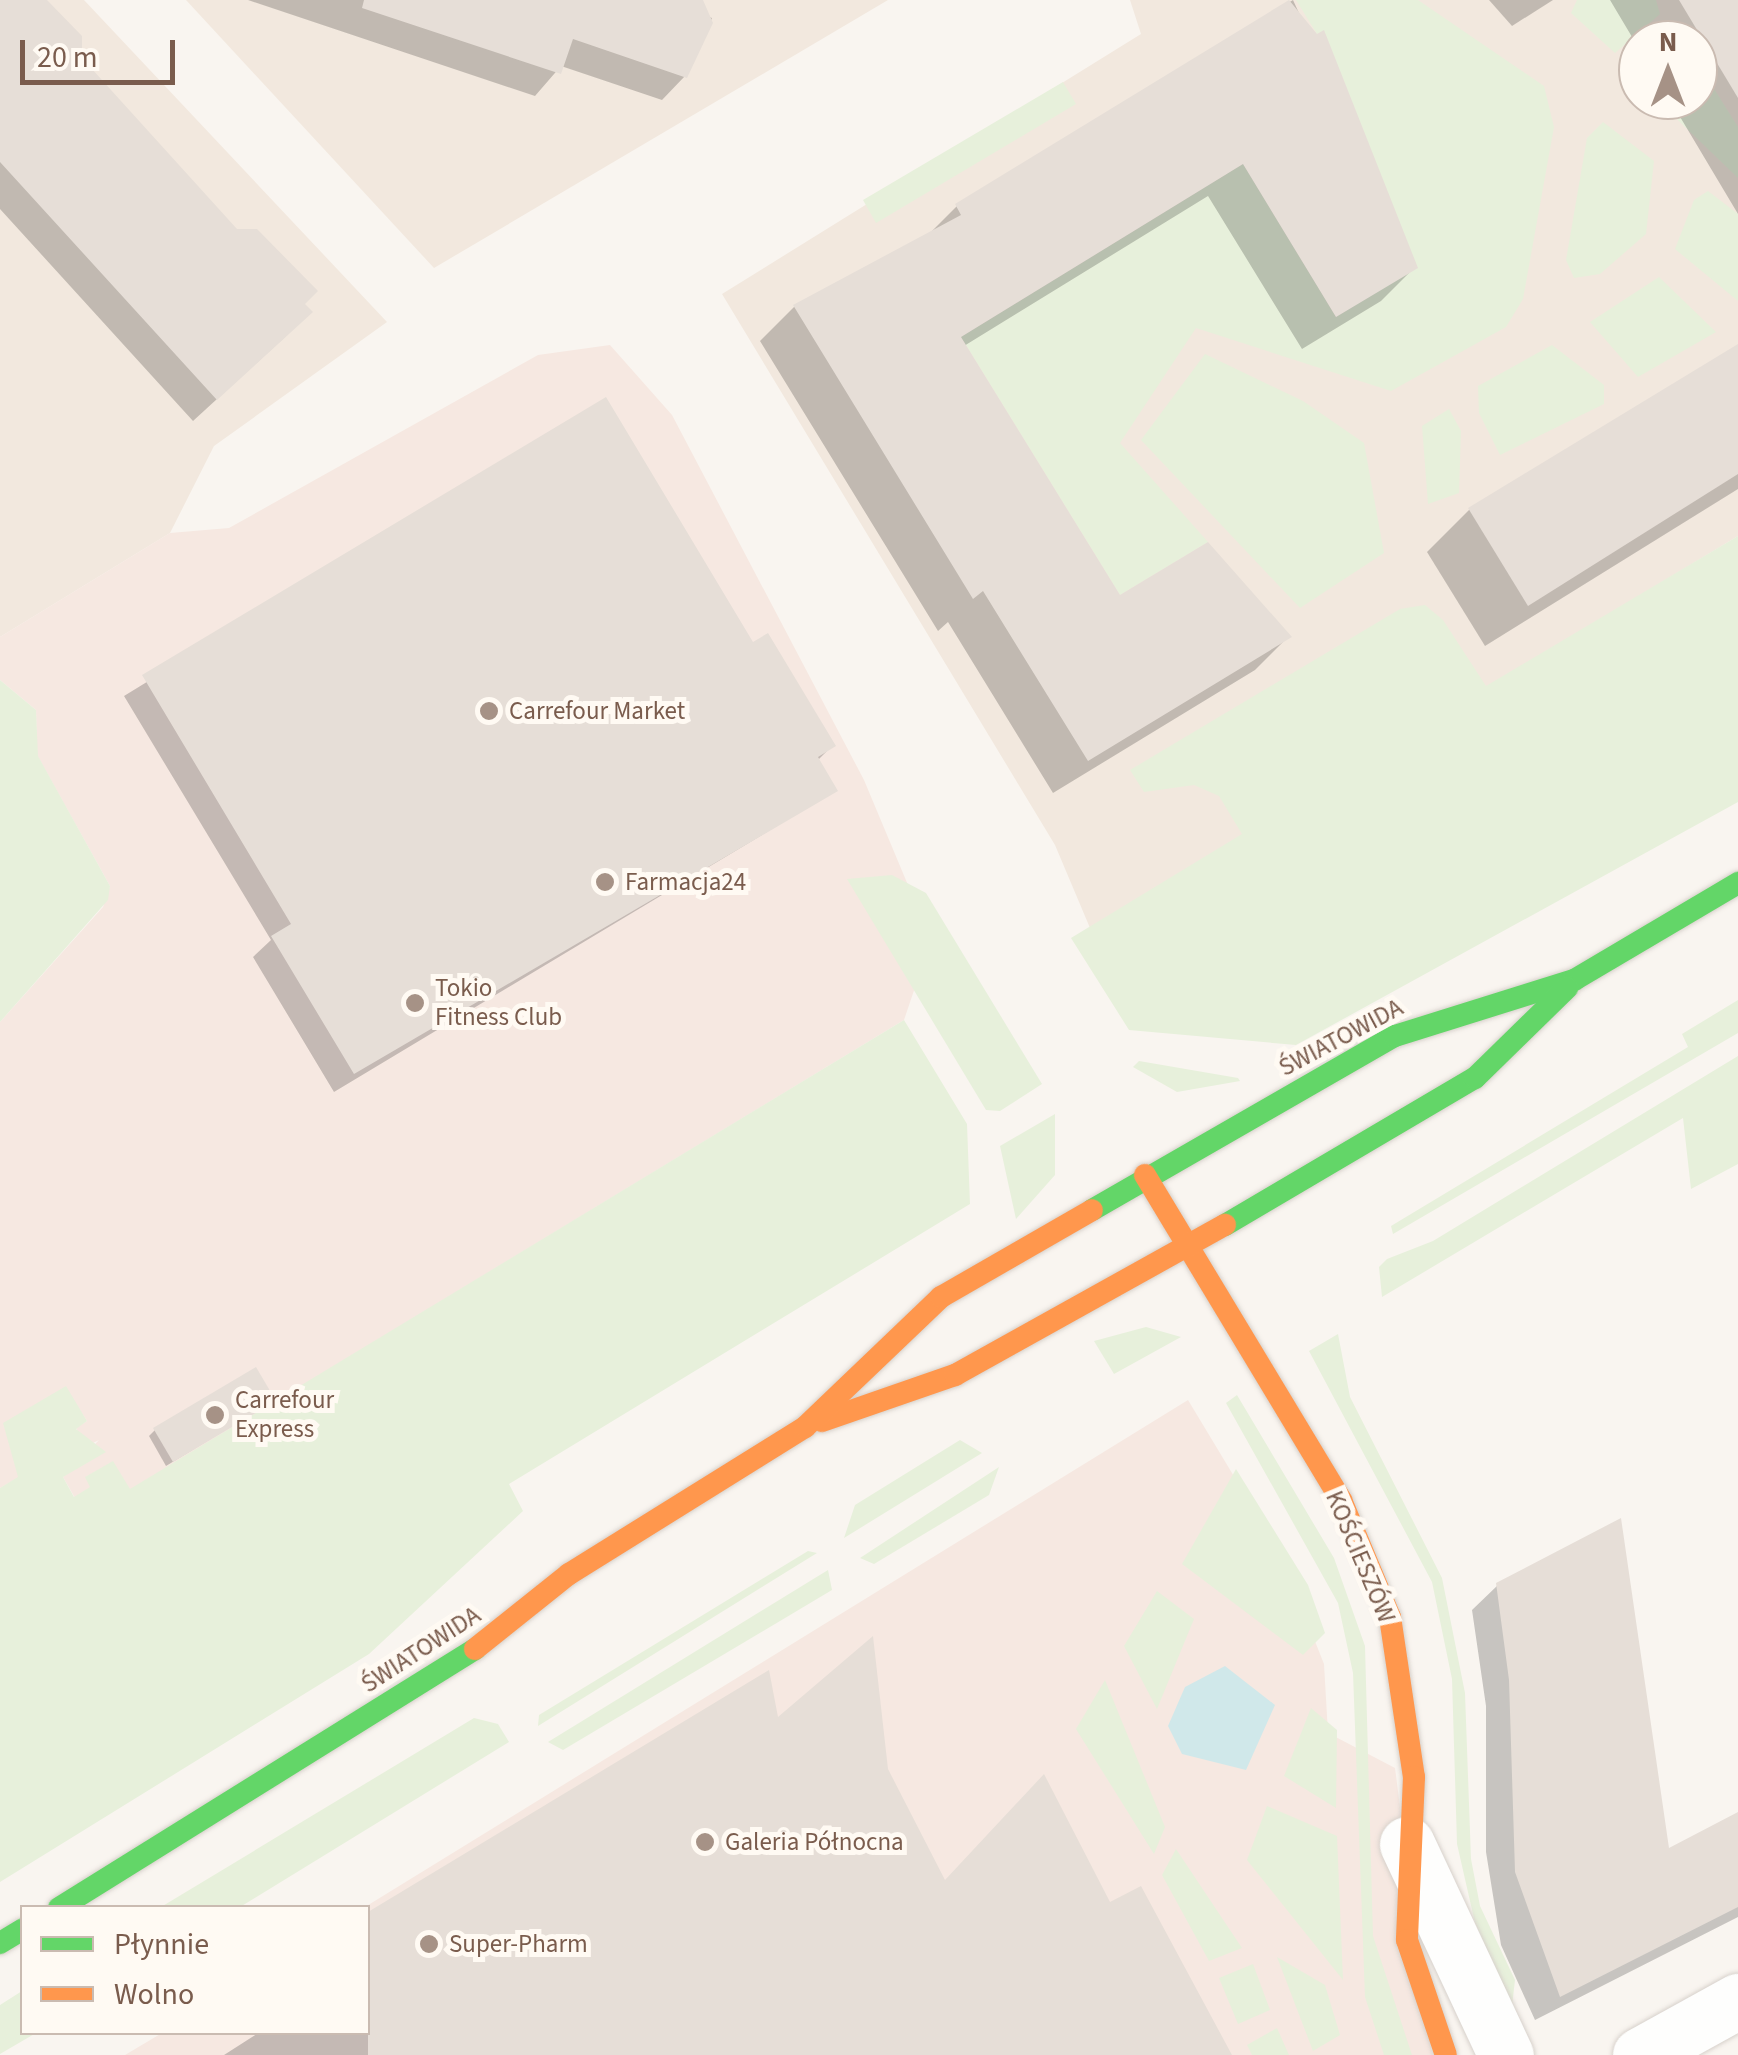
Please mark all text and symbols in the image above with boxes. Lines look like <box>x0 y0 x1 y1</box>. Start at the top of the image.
scale bar <box>25 20 180 82</box>
north arrow <box>1618 20 1718 120</box>
text: N <box>1659 22 1677 62</box>
text: 20 m <box>37 36 98 79</box>
place label: Carrefour Market <box>509 696 685 726</box>
marker: Carrefour Market <box>478 700 500 722</box>
place label: Farmacja24 <box>625 867 746 897</box>
marker: Farmacja24 <box>594 871 616 893</box>
place label: Tokio Fitness Club <box>435 974 562 1033</box>
marker: Tokio Fitness Club <box>404 992 426 1014</box>
street label: ŚWIATOWIDA <box>1274 993 1408 1083</box>
place label: Carrefour Express <box>235 1386 334 1445</box>
marker: Carrefour Express <box>204 1404 226 1426</box>
street label: KOŚCIESZÓW <box>1319 1487 1401 1627</box>
street label: ŚWIATOWIDA <box>356 1600 486 1700</box>
place label: Galeria Północna <box>725 1827 904 1857</box>
marker: Galeria Północna <box>694 1831 716 1853</box>
legend <box>20 1905 370 2035</box>
text: Płynnie <box>114 1923 209 1966</box>
place label: Super-Pharm <box>449 1929 588 1959</box>
marker: Super-Pharm <box>418 1933 440 1955</box>
text: Wolno <box>114 1973 194 2016</box>

